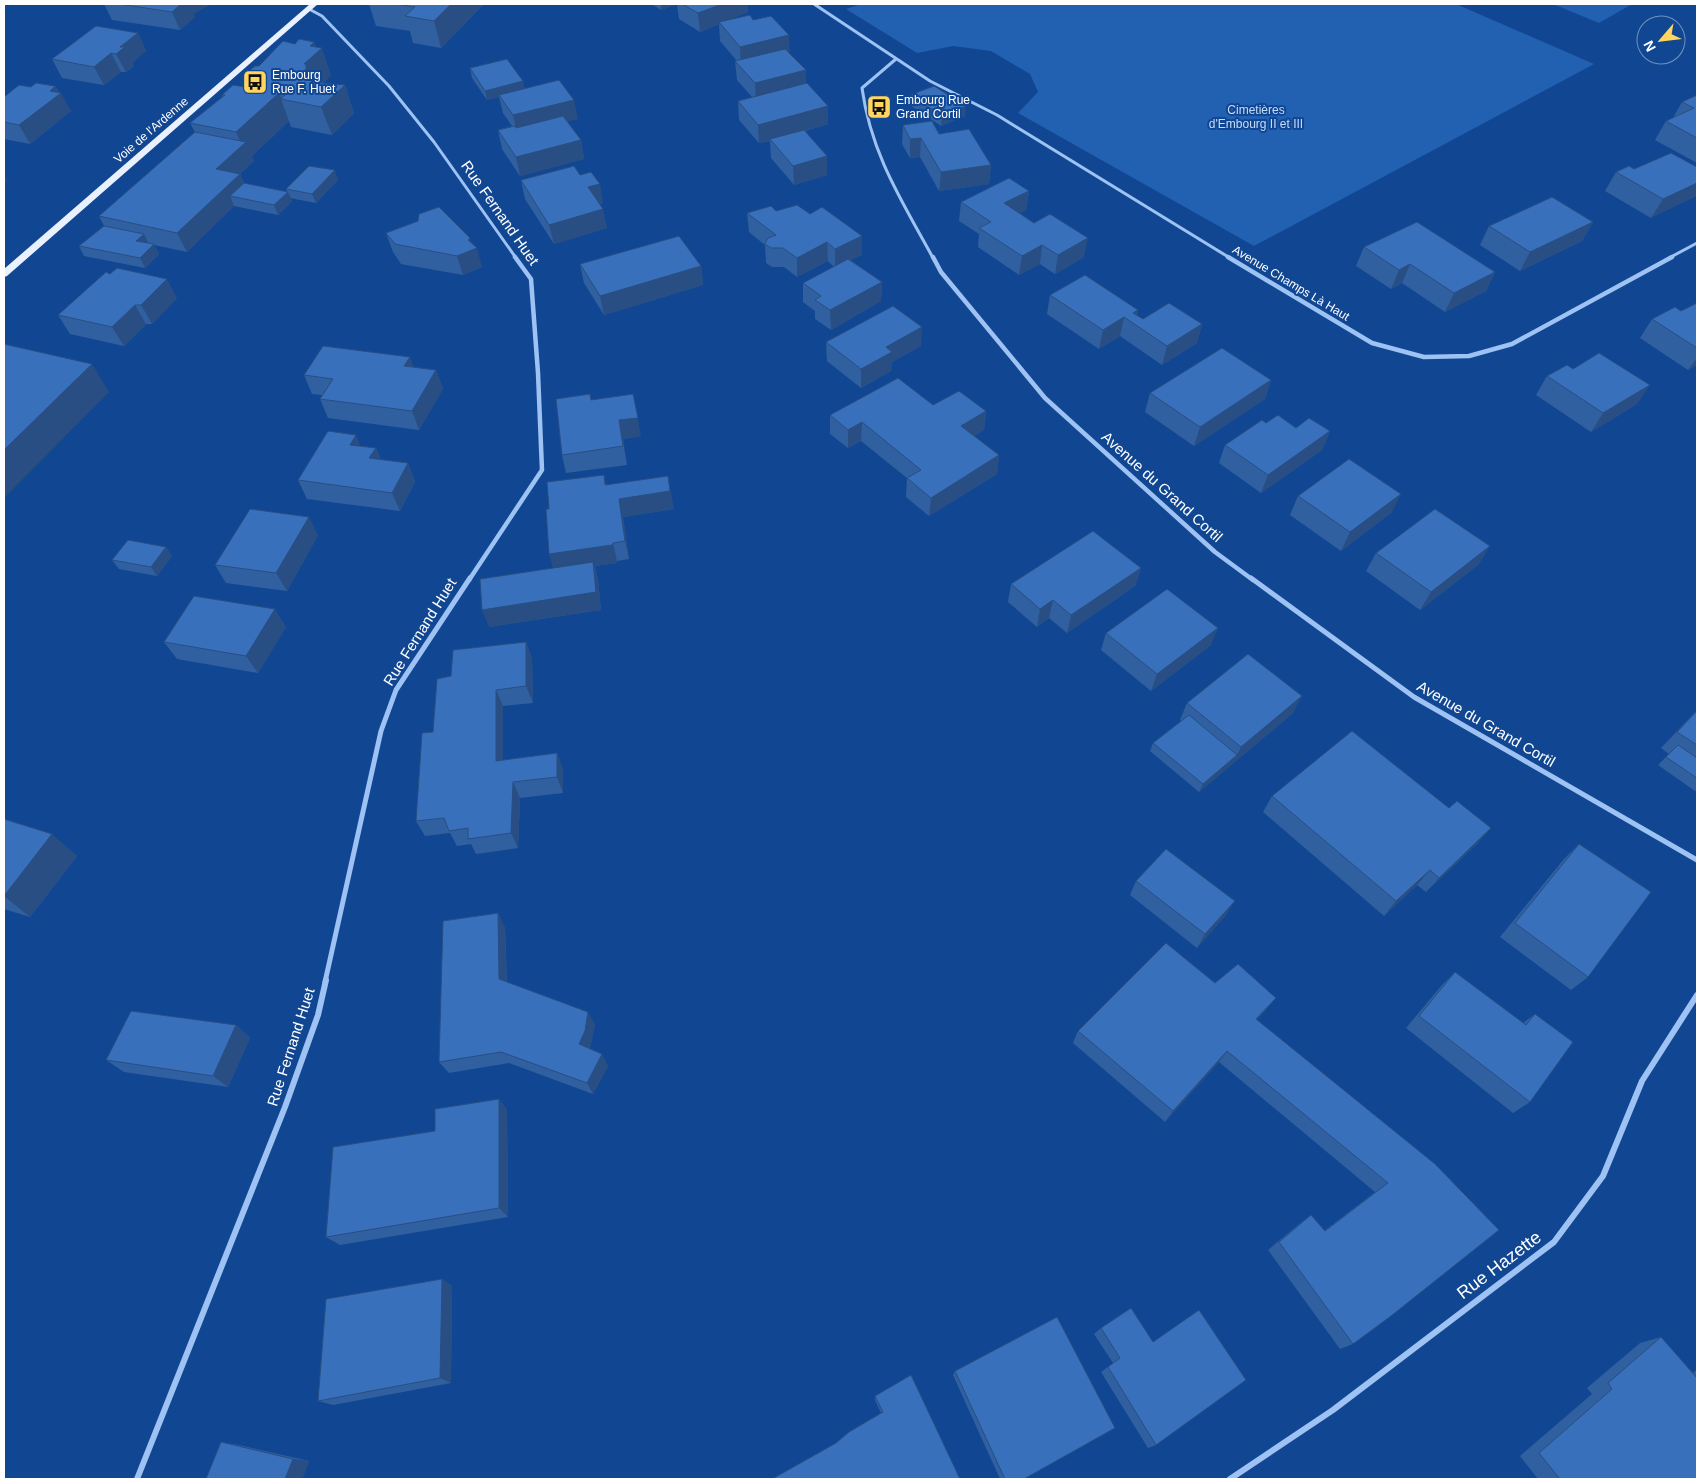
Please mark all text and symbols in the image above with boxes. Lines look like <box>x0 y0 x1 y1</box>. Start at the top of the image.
north arrow <box>1636 15 1686 65</box>
text: N <box>1640 38 1659 54</box>
place label: Embourg Rue F. Huet <box>272 68 336 96</box>
bus stop icon: Embourg Rue F. Huet <box>242 69 268 95</box>
place label: Embourg Rue Grand Cortil <box>896 93 970 121</box>
street label: Voie de l'Ardenne <box>111 94 191 166</box>
bus stop icon: Embourg Rue Grand Cortil <box>866 94 892 120</box>
park label: Cimetières d'Embourg II et III <box>1209 103 1303 131</box>
street label: Rue Fernand Huet <box>458 157 543 269</box>
street label: Avenue Champs Là Haut <box>1230 243 1353 324</box>
street label: Avenue du Grand Cortil <box>1099 428 1226 545</box>
street label: Rue Fernand Huet <box>380 574 460 689</box>
street label: Avenue du Grand Cortil <box>1414 677 1558 770</box>
street label: Rue Fernand Huet <box>263 985 318 1108</box>
street label: Rue Hazette <box>1453 1227 1545 1303</box>

